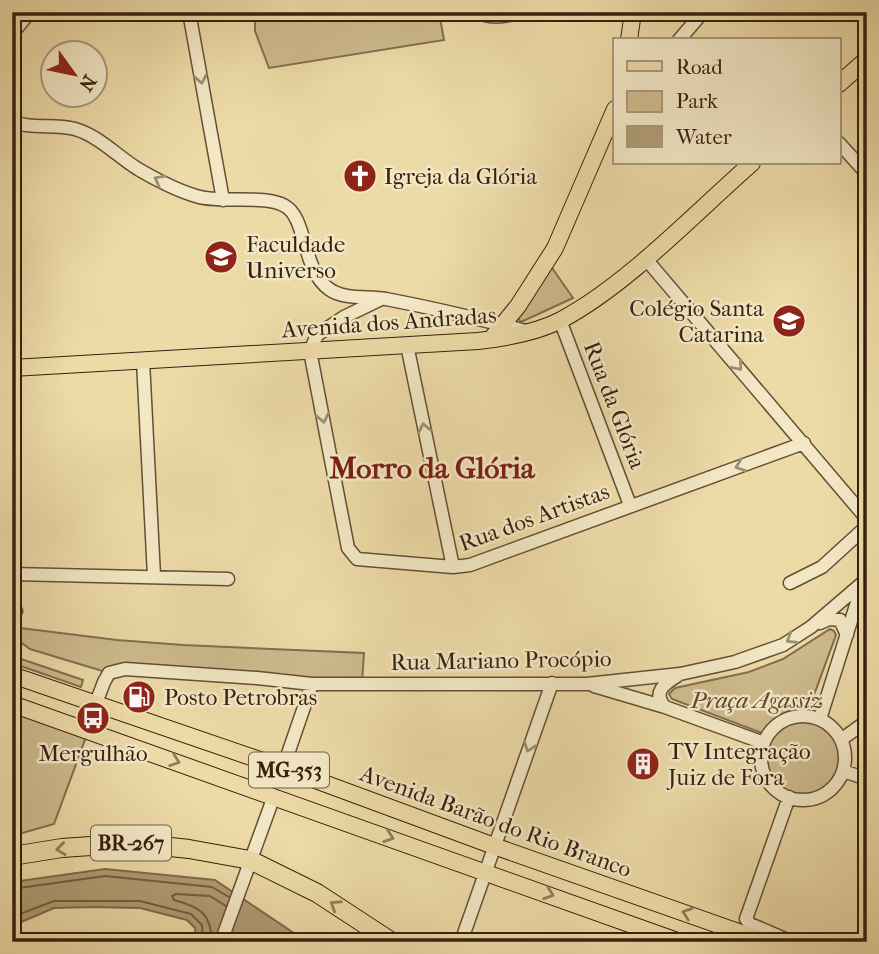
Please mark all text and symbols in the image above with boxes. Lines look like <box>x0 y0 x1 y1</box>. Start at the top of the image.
north arrow <box>38 38 108 108</box>
legend <box>613 38 840 164</box>
text: Road <box>676 55 723 79</box>
text: N <box>74 71 101 95</box>
one-way arrow <box>193 73 208 85</box>
text: Park <box>676 89 718 113</box>
text: Water <box>675 125 732 149</box>
church icon: Igreja da Glória <box>341 157 379 195</box>
place label: Igreja da Glória <box>384 163 537 190</box>
one-way arrow <box>154 174 166 188</box>
place label: Faculdade Universo <box>246 231 345 284</box>
school or university icon: Faculdade Universo <box>202 238 240 276</box>
place label: Colégio Santa Catarina <box>629 295 764 348</box>
street label: Avenida dos Andradas <box>280 302 497 344</box>
school or university icon: Colégio Santa Catarina <box>770 302 808 340</box>
street label: Rua da Glória <box>578 338 651 473</box>
one-way arrow <box>730 357 742 370</box>
one-way arrow <box>314 412 329 424</box>
one-way arrow <box>418 422 433 434</box>
district label: Morro da Glória <box>329 451 536 486</box>
one-way arrow <box>734 458 746 472</box>
street label: Rua dos Artistas <box>455 478 613 557</box>
one-way arrow <box>786 631 799 644</box>
street label: Rua Mariano Procópio <box>390 645 612 676</box>
fuel station icon: Posto Petrobras <box>120 678 158 716</box>
place label: Posto Petrobras <box>164 684 317 711</box>
park label: Praça Agassiz <box>690 687 823 714</box>
bus stop icon: Mergulhão <box>74 699 112 737</box>
place label: TV Integração Juiz de Fora <box>666 738 811 791</box>
place label: Mergulhão <box>38 740 148 767</box>
one-way arrow <box>524 741 538 753</box>
building icon: TV Integração Juiz de Fora <box>624 745 662 783</box>
road number: MG-353 <box>249 752 329 788</box>
one-way arrow <box>168 753 180 767</box>
street label: Avenida Barão do Rio Branco <box>355 759 635 883</box>
road number: BR-267 <box>91 826 171 860</box>
one-way arrow <box>383 829 395 843</box>
one-way arrow <box>55 841 67 856</box>
one-way arrow <box>543 886 555 900</box>
one-way arrow <box>330 900 343 913</box>
one-way arrow <box>681 907 693 921</box>

